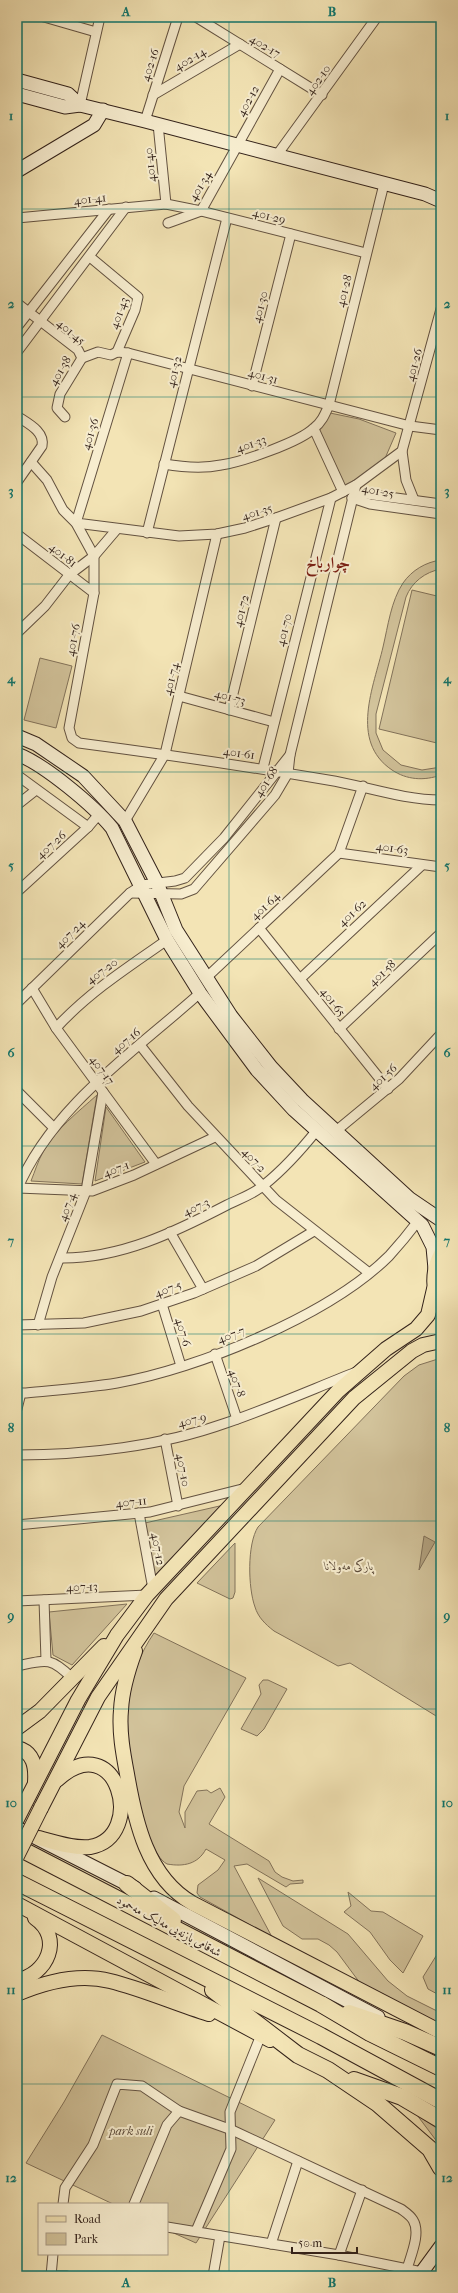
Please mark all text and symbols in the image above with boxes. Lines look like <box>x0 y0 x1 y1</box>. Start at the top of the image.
text: A <box>121 4 131 19</box>
text: B <box>328 4 337 19</box>
street label: 402-17 <box>247 31 283 61</box>
street label: 402-14 <box>172 44 209 74</box>
street label: 402-16 <box>138 46 162 83</box>
street label: 402-10 <box>303 62 333 98</box>
street label: 402-12 <box>234 83 262 119</box>
text: 1 <box>9 108 14 123</box>
text: 1 <box>445 108 450 123</box>
street label: 401-40 <box>141 147 159 183</box>
street label: 401-34 <box>185 167 215 204</box>
street label: 401-41 <box>73 190 107 208</box>
street label: 401-29 <box>251 205 287 227</box>
street label: 401-28 <box>333 273 355 309</box>
street label: 401-30 <box>249 289 271 325</box>
street label: 401-43 <box>107 295 131 331</box>
text: 2 <box>8 296 15 311</box>
text: 2 <box>444 296 451 311</box>
street label: 401-45 <box>54 316 88 348</box>
street label: 401-26 <box>403 346 425 383</box>
street label: 401-38 <box>46 354 74 388</box>
street label: 401-32 <box>163 355 185 389</box>
street label: 401-31 <box>247 365 279 387</box>
street label: 401-36 <box>79 416 102 452</box>
street label: 401-33 <box>234 432 268 456</box>
street label: 401-25 <box>361 481 395 501</box>
text: 3 <box>8 483 14 499</box>
text: 3 <box>444 483 450 499</box>
street label: 401-35 <box>240 501 274 523</box>
street label: 401-81 <box>46 540 80 570</box>
district label: چوارباخ <box>306 553 350 577</box>
street label: 401-72 <box>230 593 252 629</box>
street label: 401-70 <box>273 612 295 648</box>
street label: 401-76 <box>63 622 83 658</box>
street label: 401-74 <box>160 660 182 697</box>
text: 4 <box>6 671 16 687</box>
text: 4 <box>442 671 452 687</box>
street label: 401-73 <box>213 686 247 708</box>
street label: 401-61 <box>222 744 256 762</box>
street label: 401-68 <box>251 764 281 800</box>
street label: 407-26 <box>33 828 69 862</box>
street label: 401-63 <box>375 839 409 857</box>
text: 5 <box>8 858 14 873</box>
text: 5 <box>444 858 450 873</box>
street label: 401-64 <box>248 888 283 923</box>
street label: 401-62 <box>335 896 369 930</box>
street label: 407-24 <box>52 916 88 951</box>
street label: 407-20 <box>84 955 120 987</box>
street label: 401-58 <box>365 957 399 989</box>
street label: 401-65 <box>317 985 349 1019</box>
street label: 407-16 <box>109 1025 144 1057</box>
text: 6 <box>7 1045 15 1060</box>
text: 6 <box>443 1045 451 1060</box>
street label: 407-17 <box>87 1053 117 1087</box>
street label: 401-56 <box>366 1060 400 1093</box>
street label: 407-2 <box>239 1145 269 1175</box>
street label: 407-1 <box>101 1158 131 1180</box>
street label: 407-4 <box>55 1190 79 1223</box>
street label: 407-3 <box>181 1195 212 1219</box>
text: 7 <box>7 1233 15 1248</box>
text: 7 <box>443 1233 451 1248</box>
street label: 407-5 <box>153 1278 183 1300</box>
street label: 407-6 <box>172 1316 194 1348</box>
street label: 407-7 <box>215 1323 247 1347</box>
street label: 407-8 <box>226 1367 248 1399</box>
street label: 407-9 <box>176 1410 208 1430</box>
text: 8 <box>8 1420 15 1435</box>
text: 8 <box>444 1420 451 1435</box>
street label: 407-10 <box>173 1452 193 1488</box>
street label: 407-11 <box>115 1493 147 1511</box>
street label: 407-12 <box>148 1531 168 1567</box>
park label: پارکی مەولانا <box>323 1558 375 1575</box>
street label: 407-13 <box>66 1579 98 1595</box>
text: 9 <box>7 1608 15 1624</box>
text: 9 <box>443 1608 451 1624</box>
text: 10 <box>5 1795 17 1810</box>
text: 10 <box>441 1795 453 1810</box>
street label: شەقامی بازنەیی مەلیک مەحمود <box>114 1892 224 1960</box>
text: 11 <box>6 1982 16 1997</box>
text: 11 <box>442 1982 452 1997</box>
park label: park suli <box>107 2124 154 2138</box>
text: 12 <box>5 2170 17 2185</box>
text: 12 <box>441 2170 453 2185</box>
legend <box>38 2203 168 2255</box>
text: Road <box>74 2212 101 2226</box>
scale bar <box>292 2229 357 2255</box>
text: Park <box>74 2232 99 2246</box>
text: 50 m <box>298 2236 322 2250</box>
text: A <box>121 2275 131 2290</box>
text: B <box>328 2275 337 2290</box>

